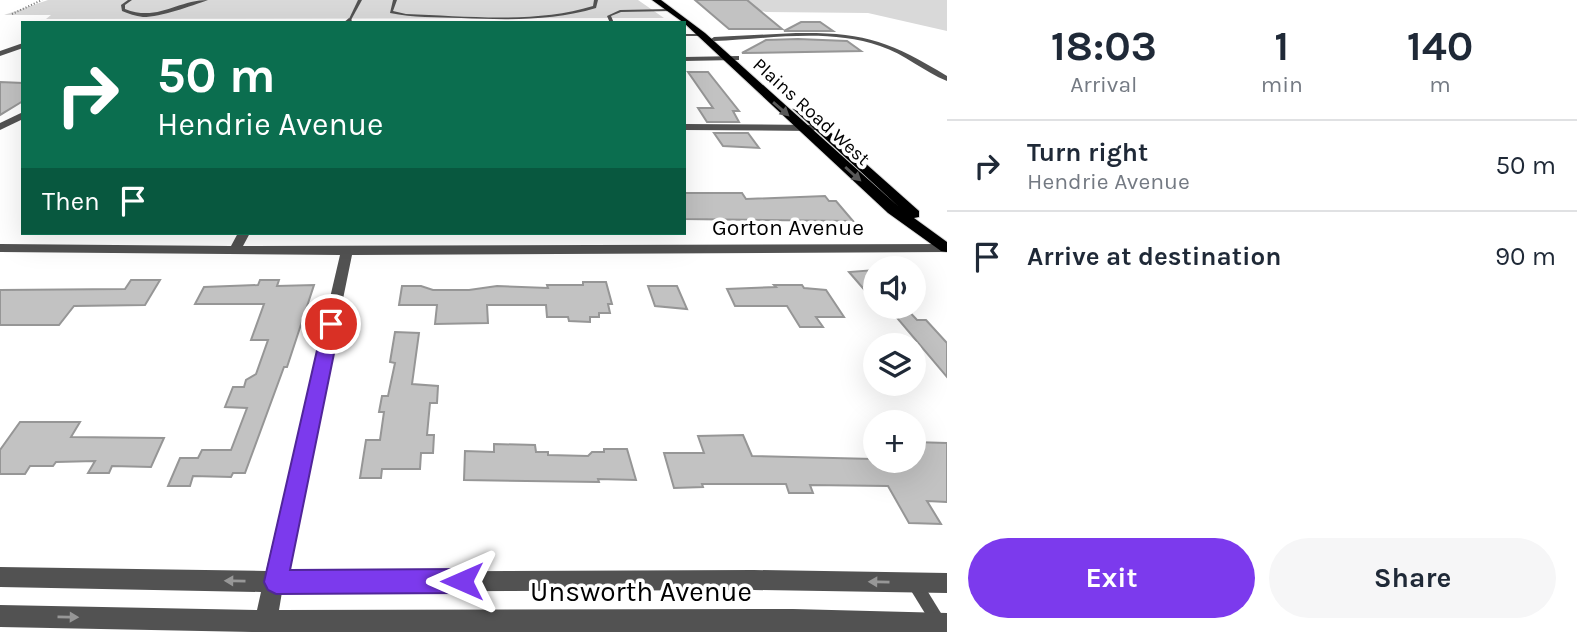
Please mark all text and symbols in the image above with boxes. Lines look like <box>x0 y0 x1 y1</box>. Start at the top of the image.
text: 18:03 <box>1051 21 1157 71</box>
text: 1 <box>1274 21 1289 71</box>
text: 140 <box>1407 21 1473 71</box>
text: 50 m <box>157 47 275 104</box>
icon: right <box>42 49 133 140</box>
street label: Plains Road West <box>748 54 874 170</box>
text: Arrival <box>1070 71 1138 98</box>
text: min <box>1261 71 1303 98</box>
text: m <box>1429 71 1451 98</box>
one-way arrow <box>772 101 790 117</box>
text: Hendrie Avenue <box>157 106 384 143</box>
text: Turn right <box>1027 137 1148 168</box>
icon: right <box>968 147 1006 185</box>
text: 50 m <box>1495 150 1556 181</box>
one-way arrow <box>844 166 862 182</box>
text: Hendrie Avenue <box>1027 168 1190 195</box>
icon: arrive <box>114 182 152 220</box>
text: Then <box>42 186 100 217</box>
street label: Gorton Avenue <box>712 214 864 241</box>
icon: arrive <box>968 238 1006 276</box>
text: Arrive at destination <box>1027 241 1281 272</box>
text: 90 m <box>1495 241 1556 272</box>
map controls <box>863 256 926 473</box>
button: sound <box>863 256 926 319</box>
pin <box>301 294 361 354</box>
icon: arrive <box>312 305 350 343</box>
button: layers <box>863 333 926 396</box>
button: + <box>863 410 926 473</box>
button: Exit <box>968 538 1255 618</box>
button: Share <box>1269 538 1556 618</box>
position arrow <box>425 544 499 618</box>
one-way arrow <box>224 575 246 587</box>
street label: Unsworth Avenue <box>530 575 752 608</box>
one-way arrow <box>868 576 890 588</box>
one-way arrow <box>57 611 79 623</box>

